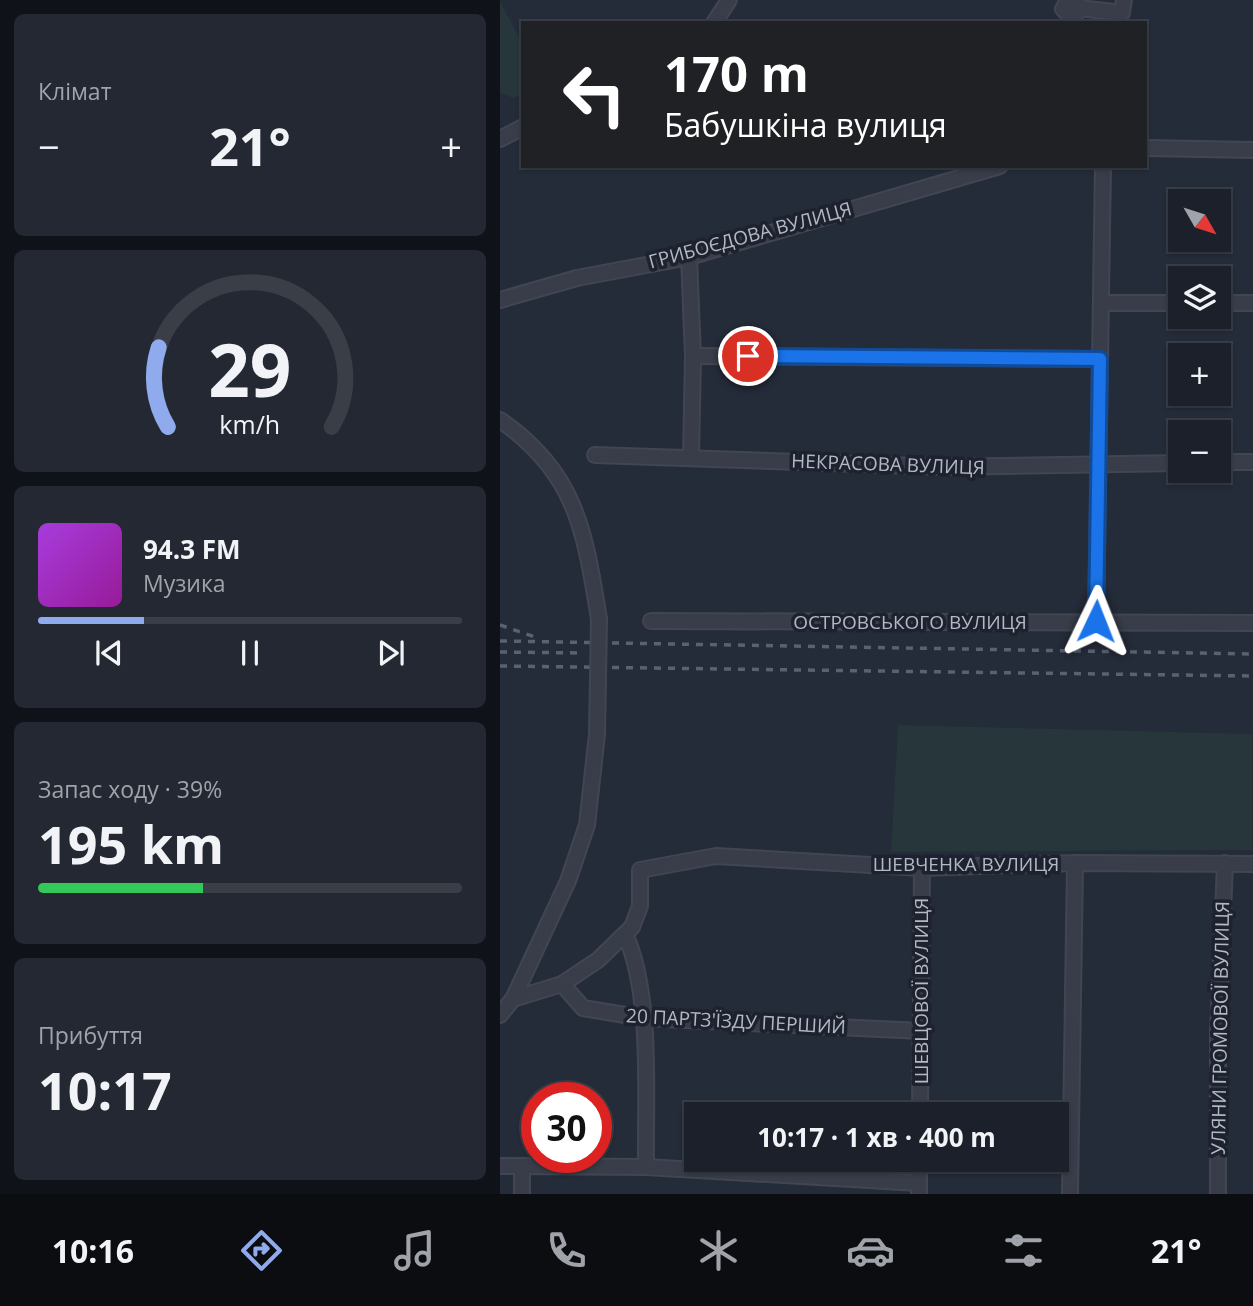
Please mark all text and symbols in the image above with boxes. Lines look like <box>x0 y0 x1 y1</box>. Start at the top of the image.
text: 170 m <box>664 40 809 106</box>
icon: left <box>549 49 640 140</box>
text: Клімат <box>38 75 111 107</box>
text: Бабушкіна вулиця <box>664 103 947 146</box>
text: 21° <box>209 110 291 181</box>
text: − <box>38 120 60 172</box>
text: + <box>440 120 462 172</box>
north arrow <box>1168 189 1232 252</box>
map controls <box>1168 189 1231 483</box>
street label: ГРИБОЄДОВА ВУЛИЦЯ <box>646 195 854 275</box>
button: layers <box>1168 266 1231 329</box>
text: 29 <box>208 319 292 418</box>
pin <box>718 326 778 386</box>
icon: arrive <box>729 337 767 375</box>
button: + <box>1168 343 1231 406</box>
text: km/h <box>220 407 280 441</box>
button: − <box>1168 420 1231 483</box>
street label: НЕКРАСОВА ВУЛИЦЯ <box>791 448 985 480</box>
text: 94.3 FM <box>143 531 241 567</box>
text: Музика <box>143 567 226 599</box>
position arrow <box>1059 584 1133 658</box>
street label: ОСТРОВСЬКОГО ВУЛИЦЯ <box>793 609 1027 635</box>
icon: previous <box>90 634 128 672</box>
icon: pause <box>231 634 269 672</box>
icon: next <box>372 634 410 672</box>
text: Запас ходу · 39% <box>38 773 222 805</box>
text: 195 km <box>38 808 224 879</box>
street label: ШЕВЧЕНКА ВУЛИЦЯ <box>873 851 1059 877</box>
street label: ШЕВЦОВОЇ ВУЛИЦЯ <box>908 898 934 1084</box>
street label: УЛЯНИ ГРОМОВОЇ ВУЛИЦЯ <box>1205 901 1235 1155</box>
street label: 20 ПАРТЗ'ЇЗДУ ПЕРШИЙ <box>625 1002 847 1040</box>
text: Прибуття <box>38 1019 143 1051</box>
text: 10:17 <box>38 1054 172 1125</box>
speed limit sign: 30 <box>521 1082 612 1173</box>
text: 10:17 · 1 хв · 400 m <box>757 1119 996 1155</box>
icon: directions <box>237 1226 286 1275</box>
icon: music <box>390 1226 439 1275</box>
icon: phone <box>542 1226 591 1275</box>
icon: climate <box>694 1226 743 1275</box>
icon: car <box>846 1226 895 1275</box>
icon: filters <box>999 1226 1048 1275</box>
text: 10:16 <box>52 1229 134 1272</box>
text: 21° <box>1151 1229 1201 1272</box>

